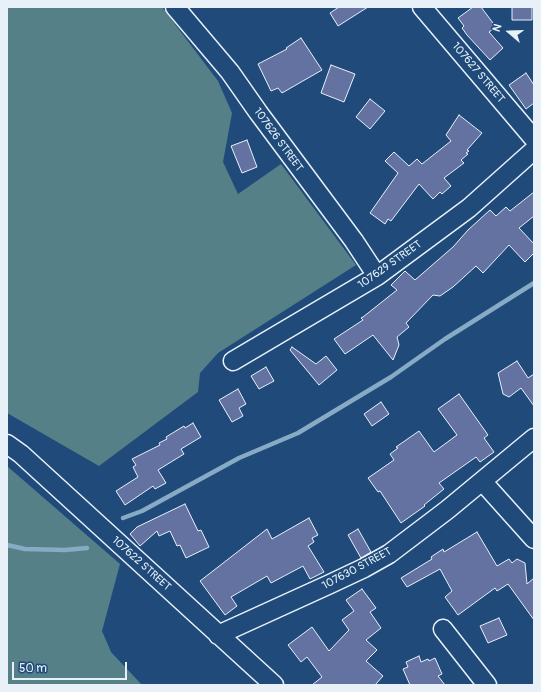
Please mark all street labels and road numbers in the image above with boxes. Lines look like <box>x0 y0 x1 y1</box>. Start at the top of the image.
street label: 107627 STREET <box>449 40 507 106</box>
street label: 107626 STREET <box>250 106 306 174</box>
street label: 107629 STREET <box>356 238 424 292</box>
street label: 107622 STREET <box>109 534 173 594</box>
street label: 107630 STREET <box>320 545 394 593</box>

